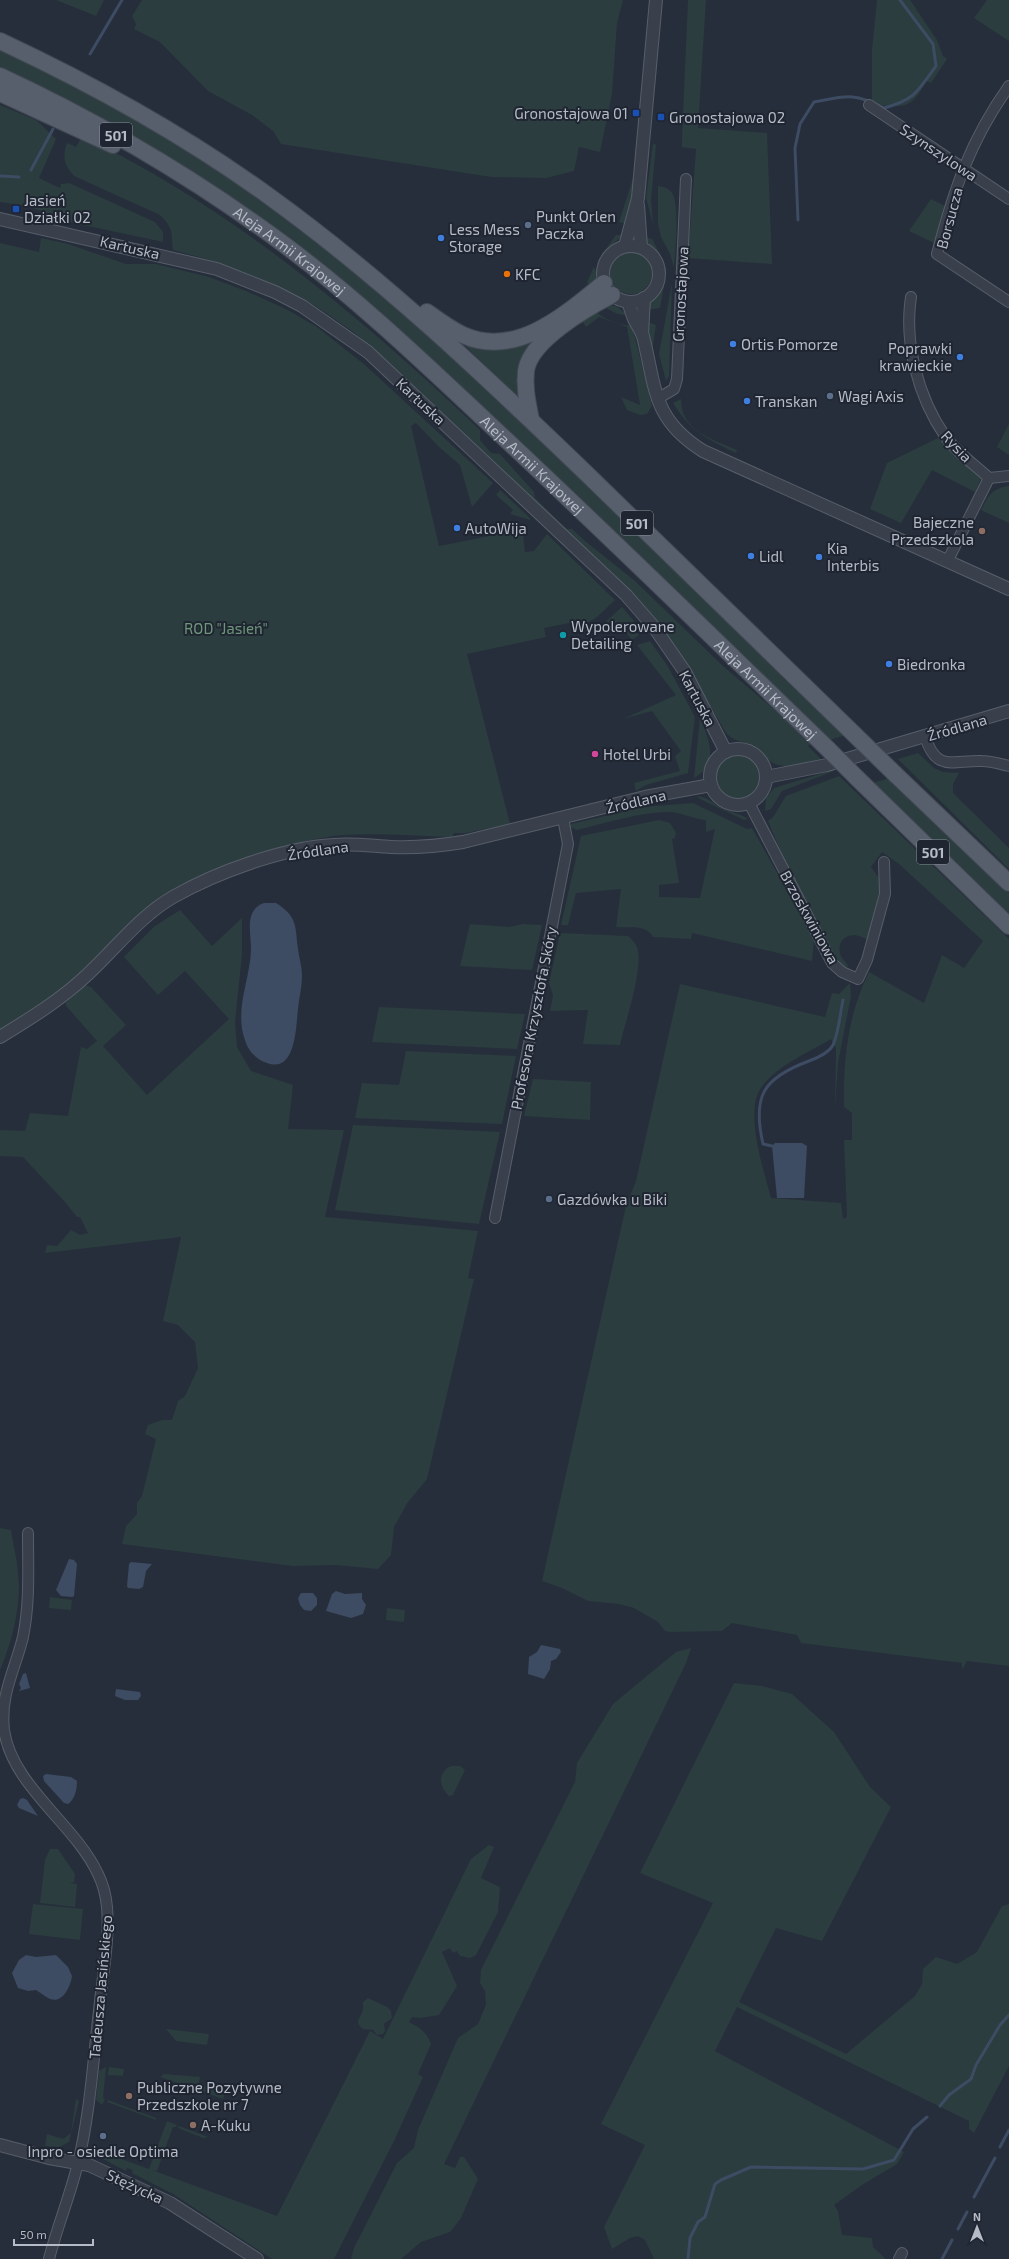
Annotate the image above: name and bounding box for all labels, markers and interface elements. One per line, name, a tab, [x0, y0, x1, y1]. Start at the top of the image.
place label: Gronostajowa 01	[514, 104, 628, 123]
marker: Gronostajowa 01	[631, 108, 641, 118]
place label: Gronostajowa 02	[669, 108, 785, 127]
marker: Gronostajowa 02	[656, 112, 666, 122]
street label: Szynszylowa	[897, 120, 981, 184]
road number: 501	[100, 123, 132, 147]
street label: Borsucza	[932, 185, 966, 251]
place label: Jasień Działki 02	[24, 191, 91, 226]
street label: Aleja Armii Krajowej	[230, 202, 349, 299]
marker: Jasień Działki 02	[11, 204, 21, 214]
place label: Punkt Orlen Paczka	[536, 207, 616, 242]
place label: Less Mess Storage	[449, 220, 520, 255]
marker: Punkt Orlen Paczka	[523, 220, 533, 230]
street label: Kartuska	[98, 231, 162, 263]
marker: Less Mess Storage	[436, 233, 446, 243]
street label: Gronostajowa	[669, 246, 692, 342]
place label: KFC	[515, 265, 541, 283]
marker: KFC	[502, 269, 512, 279]
place label: Ortis Pomorze	[741, 335, 838, 353]
marker: Ortis Pomorze	[728, 339, 738, 349]
place label: Poprawki krawieckie	[879, 339, 952, 374]
marker: Poprawki krawieckie	[955, 352, 965, 362]
street label: Kartuska	[393, 374, 449, 428]
place label: Wagi Axis	[838, 387, 904, 405]
marker: Wagi Axis	[825, 391, 835, 401]
place label: Transkan	[755, 392, 818, 410]
marker: Transkan	[742, 396, 752, 406]
street label: Aleja Armii Krajowej	[477, 412, 588, 519]
street label: Rysia	[938, 426, 976, 466]
road number: 501	[621, 511, 653, 535]
place label: Bajeczne Przedszkola	[891, 513, 974, 548]
place label: AutoWija	[465, 519, 527, 538]
marker: AutoWija	[452, 523, 462, 533]
marker: Bajeczne Przedszkola	[977, 526, 987, 536]
place label: Kia Interbis	[827, 539, 879, 574]
place label: Lidl	[759, 547, 784, 565]
marker: Lidl	[746, 551, 756, 561]
marker: Kia Interbis	[814, 552, 824, 562]
place label: Wypolerowane Detailing	[571, 617, 675, 652]
park label: ROD "Jasień"	[184, 619, 268, 637]
marker: Wypolerowane Detailing	[558, 630, 568, 640]
street label: Aleja Armii Krajowej	[711, 635, 821, 744]
place label: Biedronka	[897, 655, 966, 673]
marker: Biedronka	[884, 659, 894, 669]
street label: Kartuska	[676, 667, 720, 729]
street label: Źródlana	[925, 710, 989, 744]
place label: Hotel Urbi	[603, 745, 671, 763]
marker: Hotel Urbi	[590, 749, 600, 759]
street label: Źródlana	[604, 785, 668, 817]
street label: Źródlana	[287, 837, 349, 863]
road number: 501	[917, 840, 949, 864]
street label: Brzoskwiniowa	[777, 867, 843, 967]
street label: Profesora Krzysztofa Skóry	[506, 925, 560, 1111]
place label: Gazdówka u Biki	[557, 1190, 667, 1208]
marker: Gazdówka u Biki	[544, 1194, 554, 1204]
street label: Tadeusza Jasińskiego	[85, 1914, 115, 2060]
place label: Publiczne Pozytywne Przedszkole nr 7	[137, 2078, 282, 2113]
marker: Publiczne Pozytywne Przedszkole nr 7	[124, 2091, 134, 2101]
place label: A-Kuku	[201, 2116, 251, 2134]
marker: A-Kuku	[188, 2120, 198, 2130]
marker: Inpro - osiedle Optima	[98, 2131, 108, 2141]
place label: Inpro - osiedle Optima	[28, 2142, 179, 2160]
street label: Stężycka	[104, 2165, 166, 2207]
north arrow	[957, 2207, 997, 2247]
text: N	[973, 2210, 981, 2223]
scale bar	[14, 2221, 93, 2247]
text: 50 m	[20, 2227, 47, 2241]

